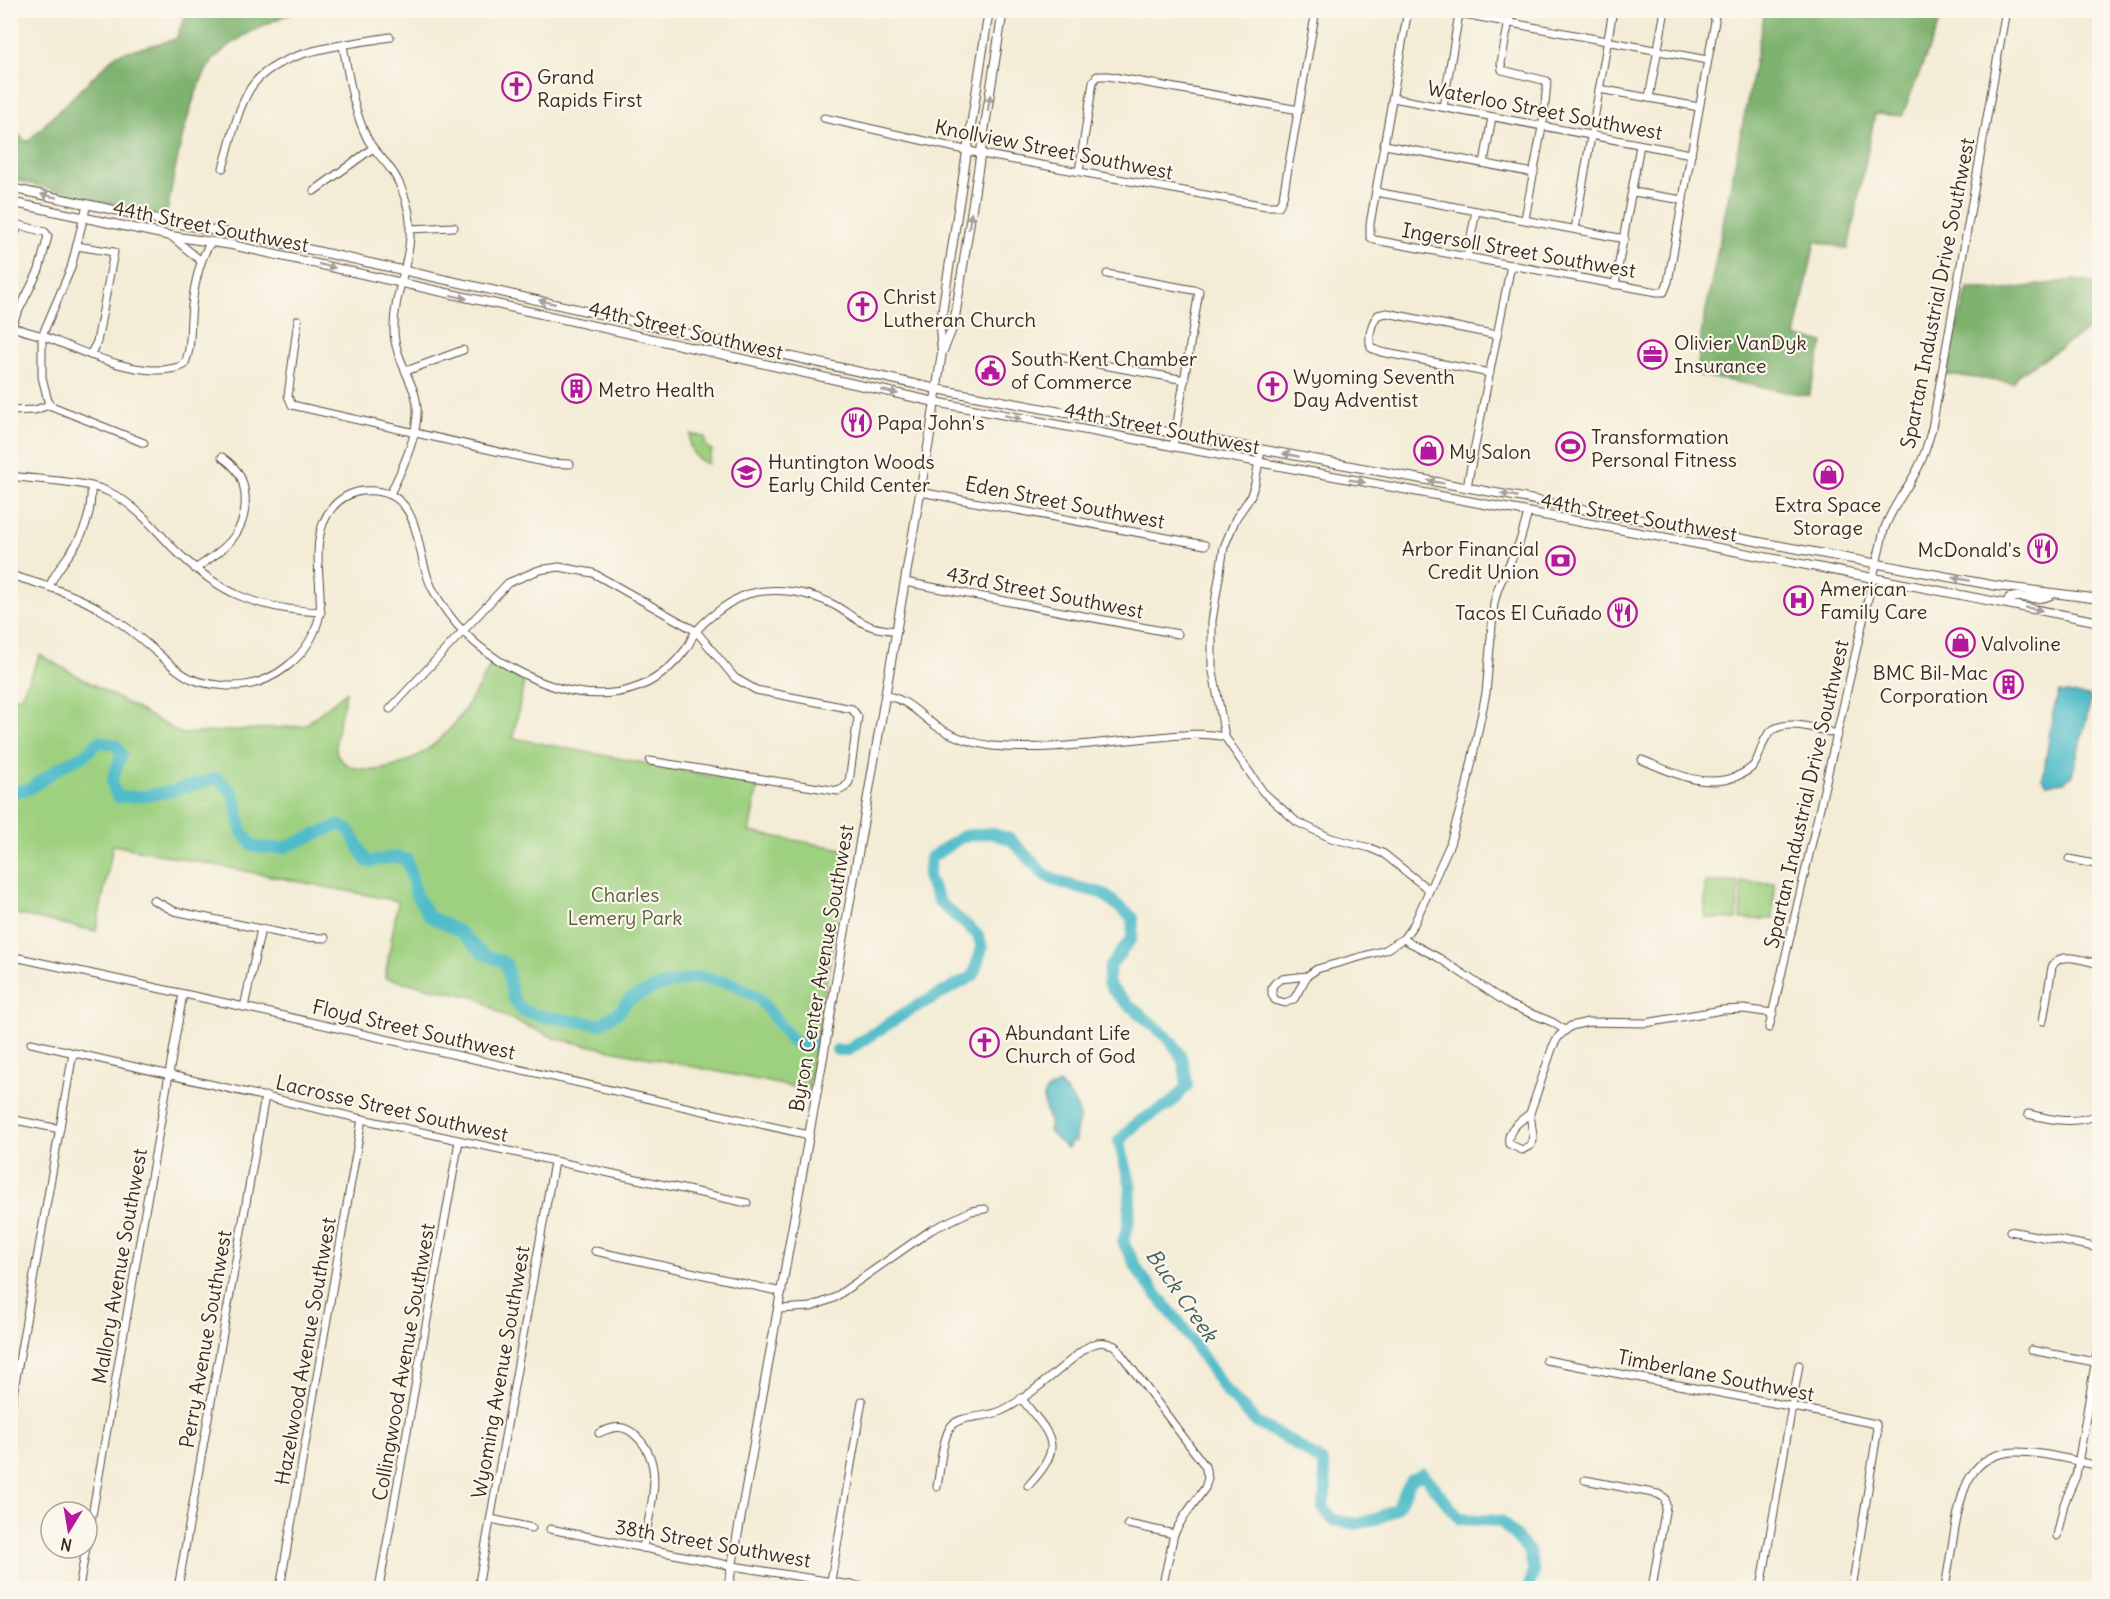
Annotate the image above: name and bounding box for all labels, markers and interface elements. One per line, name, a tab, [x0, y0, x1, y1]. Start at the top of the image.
place label: Grand Rapids First	[537, 64, 643, 112]
church icon: Grand Rapids First	[500, 71, 532, 103]
street label: Waterloo Street Southwest	[1425, 75, 1665, 145]
one-way arrow	[984, 93, 993, 112]
street label: Knollview Street Southwest	[933, 114, 1176, 184]
street label: Spartan Industrial Drive Southwest	[1895, 135, 1979, 450]
one-way arrow	[40, 191, 58, 201]
street label: 44th Street Southwest	[111, 195, 311, 257]
one-way arrow	[966, 211, 975, 230]
street label: Ingersoll Street Southwest	[1400, 217, 1638, 283]
one-way arrow	[318, 262, 337, 272]
place label: Christ Lutheran Church	[883, 284, 1036, 332]
church icon: Christ Lutheran Church	[846, 291, 878, 323]
one-way arrow	[449, 293, 468, 302]
street label: 44th Street Southwest	[586, 295, 786, 365]
one-way arrow	[538, 297, 557, 306]
place label: Olivier VanDyk Insurance	[1674, 330, 1807, 378]
office icon: Olivier VanDyk Insurance	[1637, 338, 1669, 370]
place label: South Kent Chamber of Commerce	[1011, 346, 1197, 394]
public building icon: South Kent Chamber of Commerce	[974, 354, 1006, 386]
place label: Wyoming Seventh Day Adventist	[1293, 364, 1455, 412]
church icon: Wyoming Seventh Day Adventist	[1256, 371, 1288, 403]
building icon: Metro Health	[561, 373, 593, 405]
place label: Metro Health	[598, 377, 715, 402]
one-way arrow	[880, 388, 899, 398]
street label: 44th Street Southwest	[1062, 397, 1262, 459]
restaurant icon: Papa John's	[840, 406, 872, 438]
place label: Papa John's	[877, 410, 985, 435]
one-way arrow	[1004, 413, 1023, 422]
place label: Transformation Personal Fitness	[1591, 424, 1737, 472]
sports icon: Transformation Personal Fitness	[1554, 431, 1586, 463]
shop icon: My Salon	[1412, 435, 1444, 467]
place label: My Salon	[1449, 439, 1531, 464]
place label: Huntington Woods Early Child Center	[768, 449, 935, 497]
one-way arrow	[1281, 450, 1300, 459]
school or university icon: Huntington Woods Early Child Center	[731, 457, 763, 489]
shop icon: Extra Space Storage	[1812, 458, 1844, 490]
street label: Eden Street Southwest	[963, 470, 1167, 534]
one-way arrow	[1348, 477, 1367, 486]
one-way arrow	[1427, 477, 1446, 486]
street label: 44th Street Southwest	[1539, 487, 1739, 547]
one-way arrow	[1499, 490, 1518, 499]
place label: Extra Space Storage	[1775, 492, 1881, 540]
restaurant icon: McDonald's	[2026, 533, 2058, 565]
place label: Arbor Financial Credit Union	[1402, 536, 1539, 584]
place label: McDonald's	[1917, 537, 2021, 562]
bank icon: Arbor Financial Credit Union	[1544, 544, 1576, 576]
street label: 43rd Street Southwest	[944, 561, 1146, 623]
one-way arrow	[1952, 574, 1971, 583]
place label: American Family Care	[1820, 576, 1927, 624]
hospital icon: American Family Care	[1783, 584, 1815, 616]
restaurant icon: Tacos El Cuñado	[1607, 596, 1639, 628]
place label: Tacos El Cuñado	[1455, 600, 1602, 625]
one-way arrow	[2024, 605, 2043, 614]
shop icon: Valvoline	[1944, 627, 1976, 659]
place label: Valvoline	[1981, 631, 2061, 656]
street label: Spartan Industrial Drive Southwest	[1758, 637, 1854, 951]
place label: BMC Bil-Mac Corporation	[1873, 660, 1988, 708]
building icon: BMC Bil-Mac Corporation	[1993, 668, 2025, 700]
street label: Byron Center Avenue Southwest	[783, 822, 859, 1114]
park label: Charles Lemery Park	[568, 882, 682, 930]
street label: Floyd Street Southwest	[310, 993, 518, 1065]
place label: Abundant Life Church of God	[1005, 1020, 1136, 1068]
church icon: Abundant Life Church of God	[968, 1027, 1000, 1059]
street label: Lacrosse Street Southwest	[273, 1069, 511, 1147]
street label: Mallory Avenue Southwest	[86, 1146, 152, 1386]
street label: Hazelwood Avenue Southwest	[269, 1215, 341, 1487]
street label: Collingwood Avenue Southwest	[366, 1221, 440, 1503]
street label: Perry Avenue Southwest	[174, 1228, 237, 1450]
street label: Wyoming Avenue Southwest	[465, 1243, 535, 1500]
water label: Buck Creek	[1140, 1243, 1225, 1348]
street label: Timberlane Southwest	[1615, 1344, 1817, 1406]
north arrow	[39, 1500, 99, 1560]
street label: 38th Street Southwest	[613, 1513, 813, 1573]
text: N	[59, 1534, 73, 1556]

